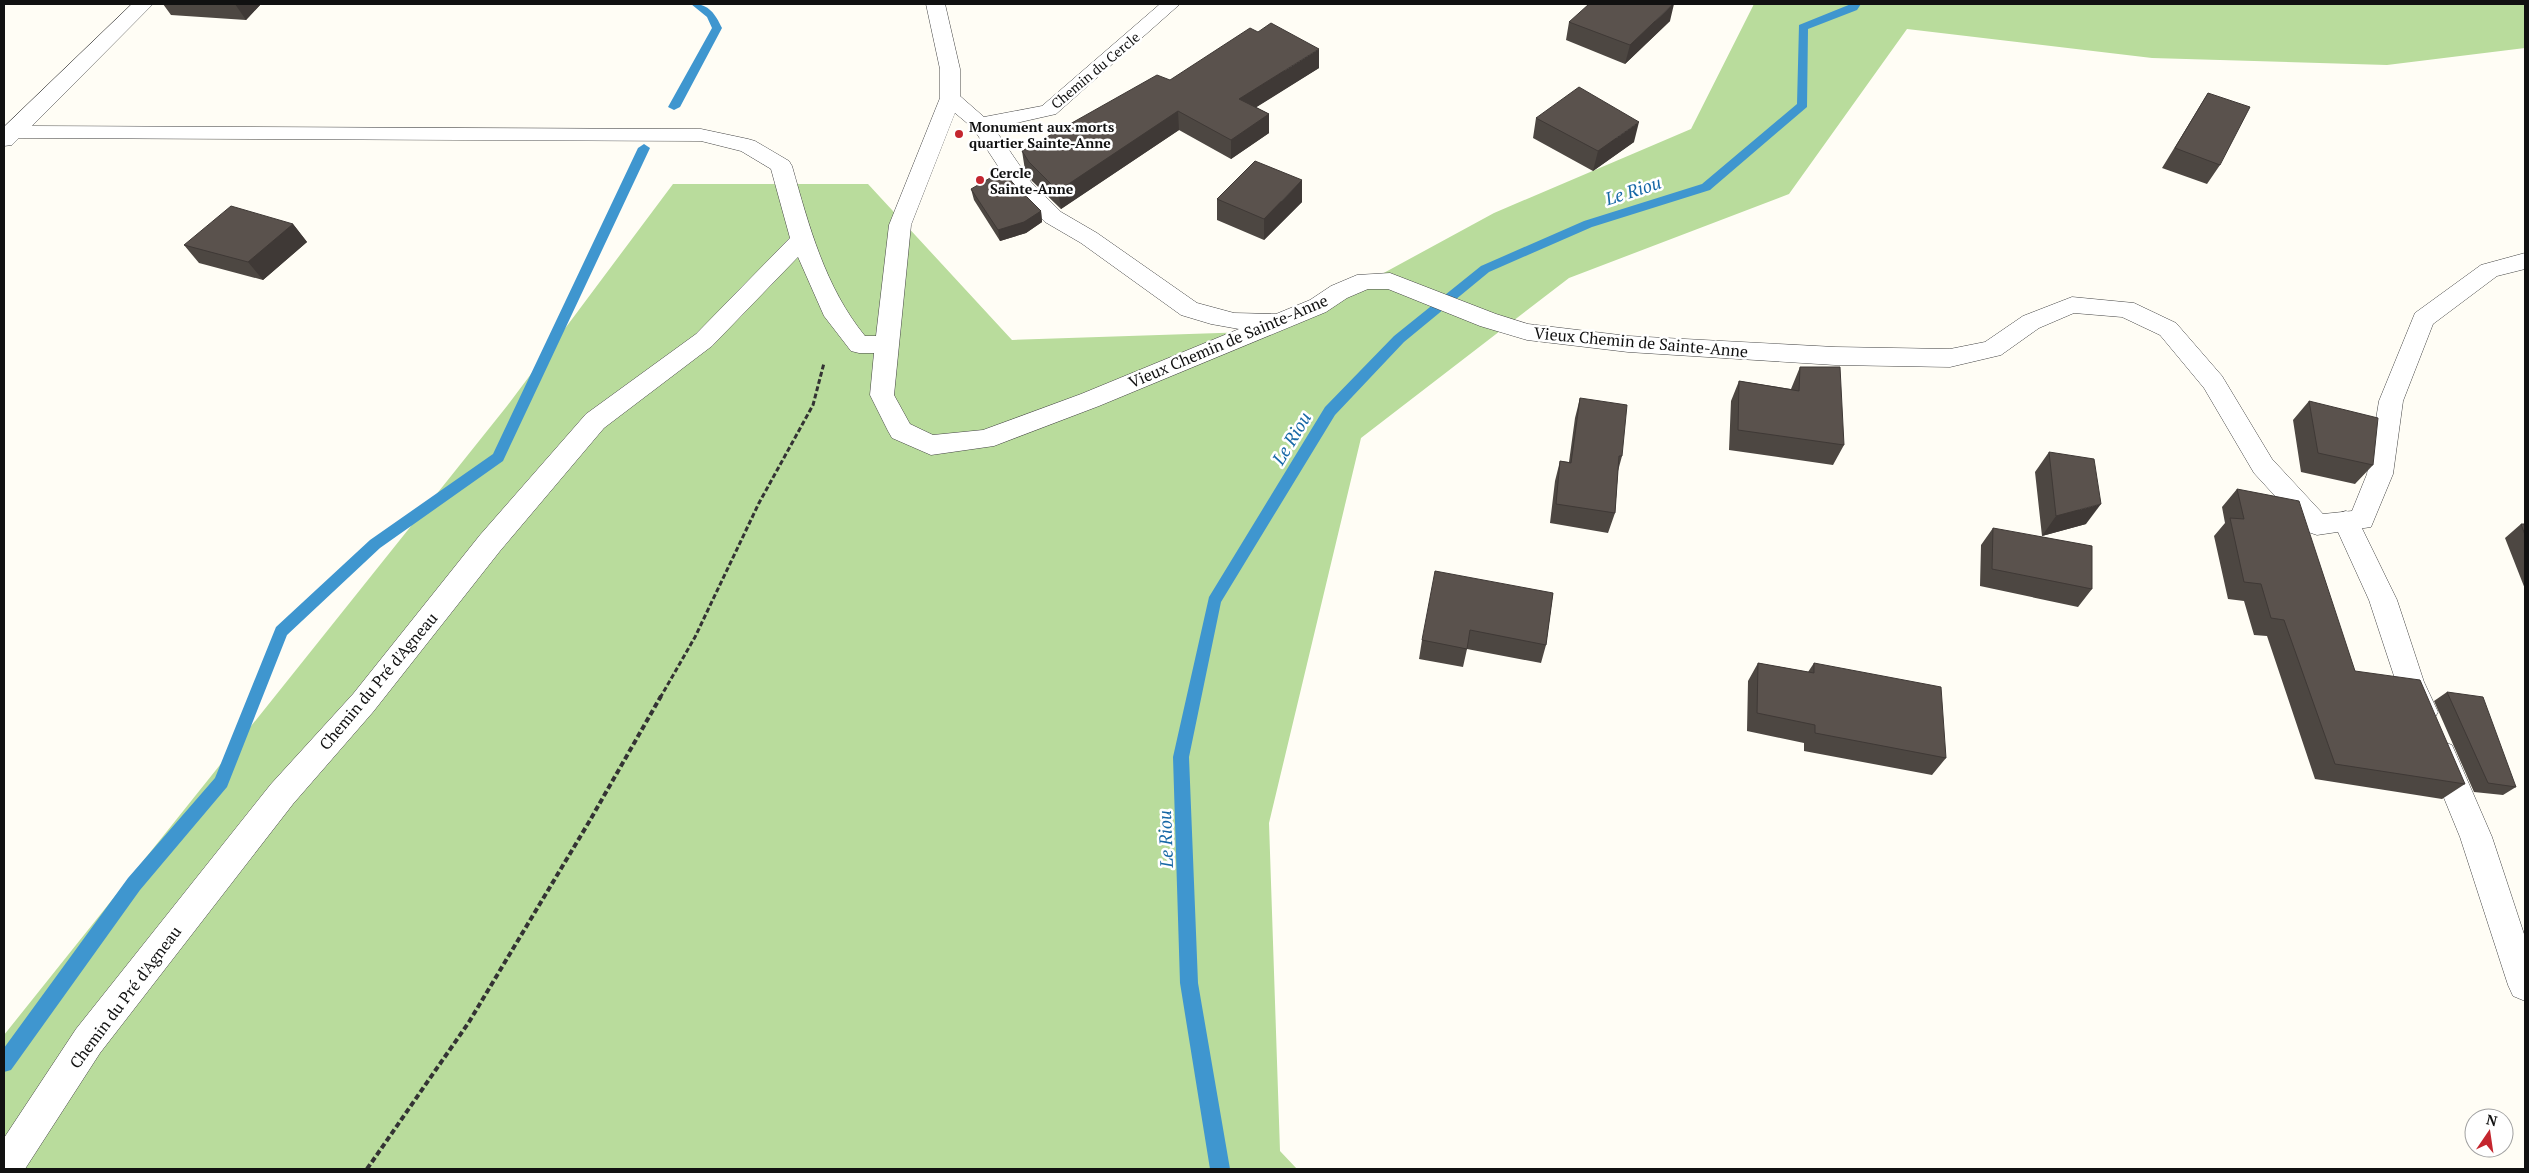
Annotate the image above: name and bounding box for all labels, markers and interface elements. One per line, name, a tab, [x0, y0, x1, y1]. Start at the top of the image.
street label: Chemin du Cercle	[1047, 27, 1143, 113]
place label: Monument aux morts quartier Sainte-Anne	[969, 117, 1114, 152]
marker: Monument aux morts quartier Sainte-Anne	[953, 128, 965, 140]
place label: Cercle Sainte-Anne	[990, 163, 1074, 198]
water label: Le Riou	[1601, 170, 1664, 211]
marker: Cercle Sainte-Anne	[974, 174, 986, 186]
street label: Vieux Chemin de Sainte-Anne	[1125, 289, 1331, 393]
street label: Vieux Chemin de Sainte-Anne	[1533, 322, 1749, 362]
water label: Le Riou	[1265, 407, 1316, 470]
street label: Chemin du Pré d'Agneau	[314, 608, 442, 754]
water label: Le Riou	[1152, 810, 1178, 869]
street label: Chemin du Pré d'Agneau	[64, 921, 186, 1073]
north arrow	[2464, 1108, 2514, 1158]
text: N	[2485, 1109, 2500, 1130]

